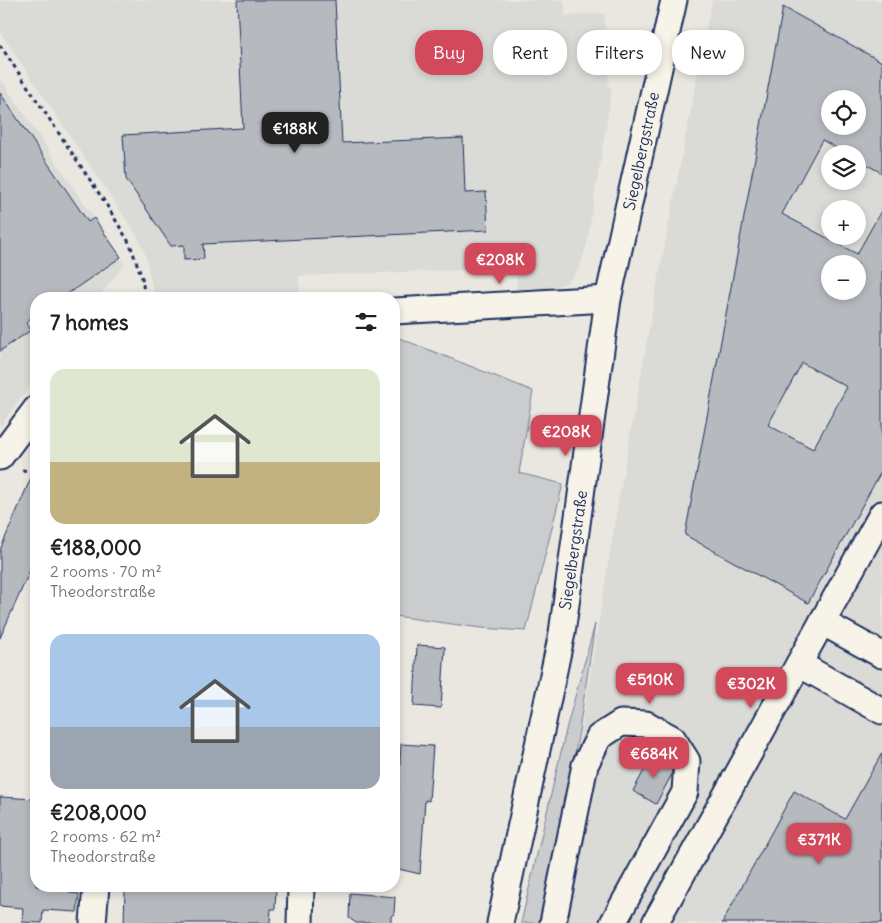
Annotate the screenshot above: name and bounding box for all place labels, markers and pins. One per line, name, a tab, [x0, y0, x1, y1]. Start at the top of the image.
pin: €188K	[260, 112, 330, 154]
pin: €208K	[465, 242, 535, 285]
pin: €208K	[531, 414, 601, 457]
pin: €510K	[615, 662, 685, 705]
pin: €302K	[716, 666, 786, 709]
pin: €684K	[619, 736, 689, 779]
pin: €371K	[784, 822, 854, 865]

